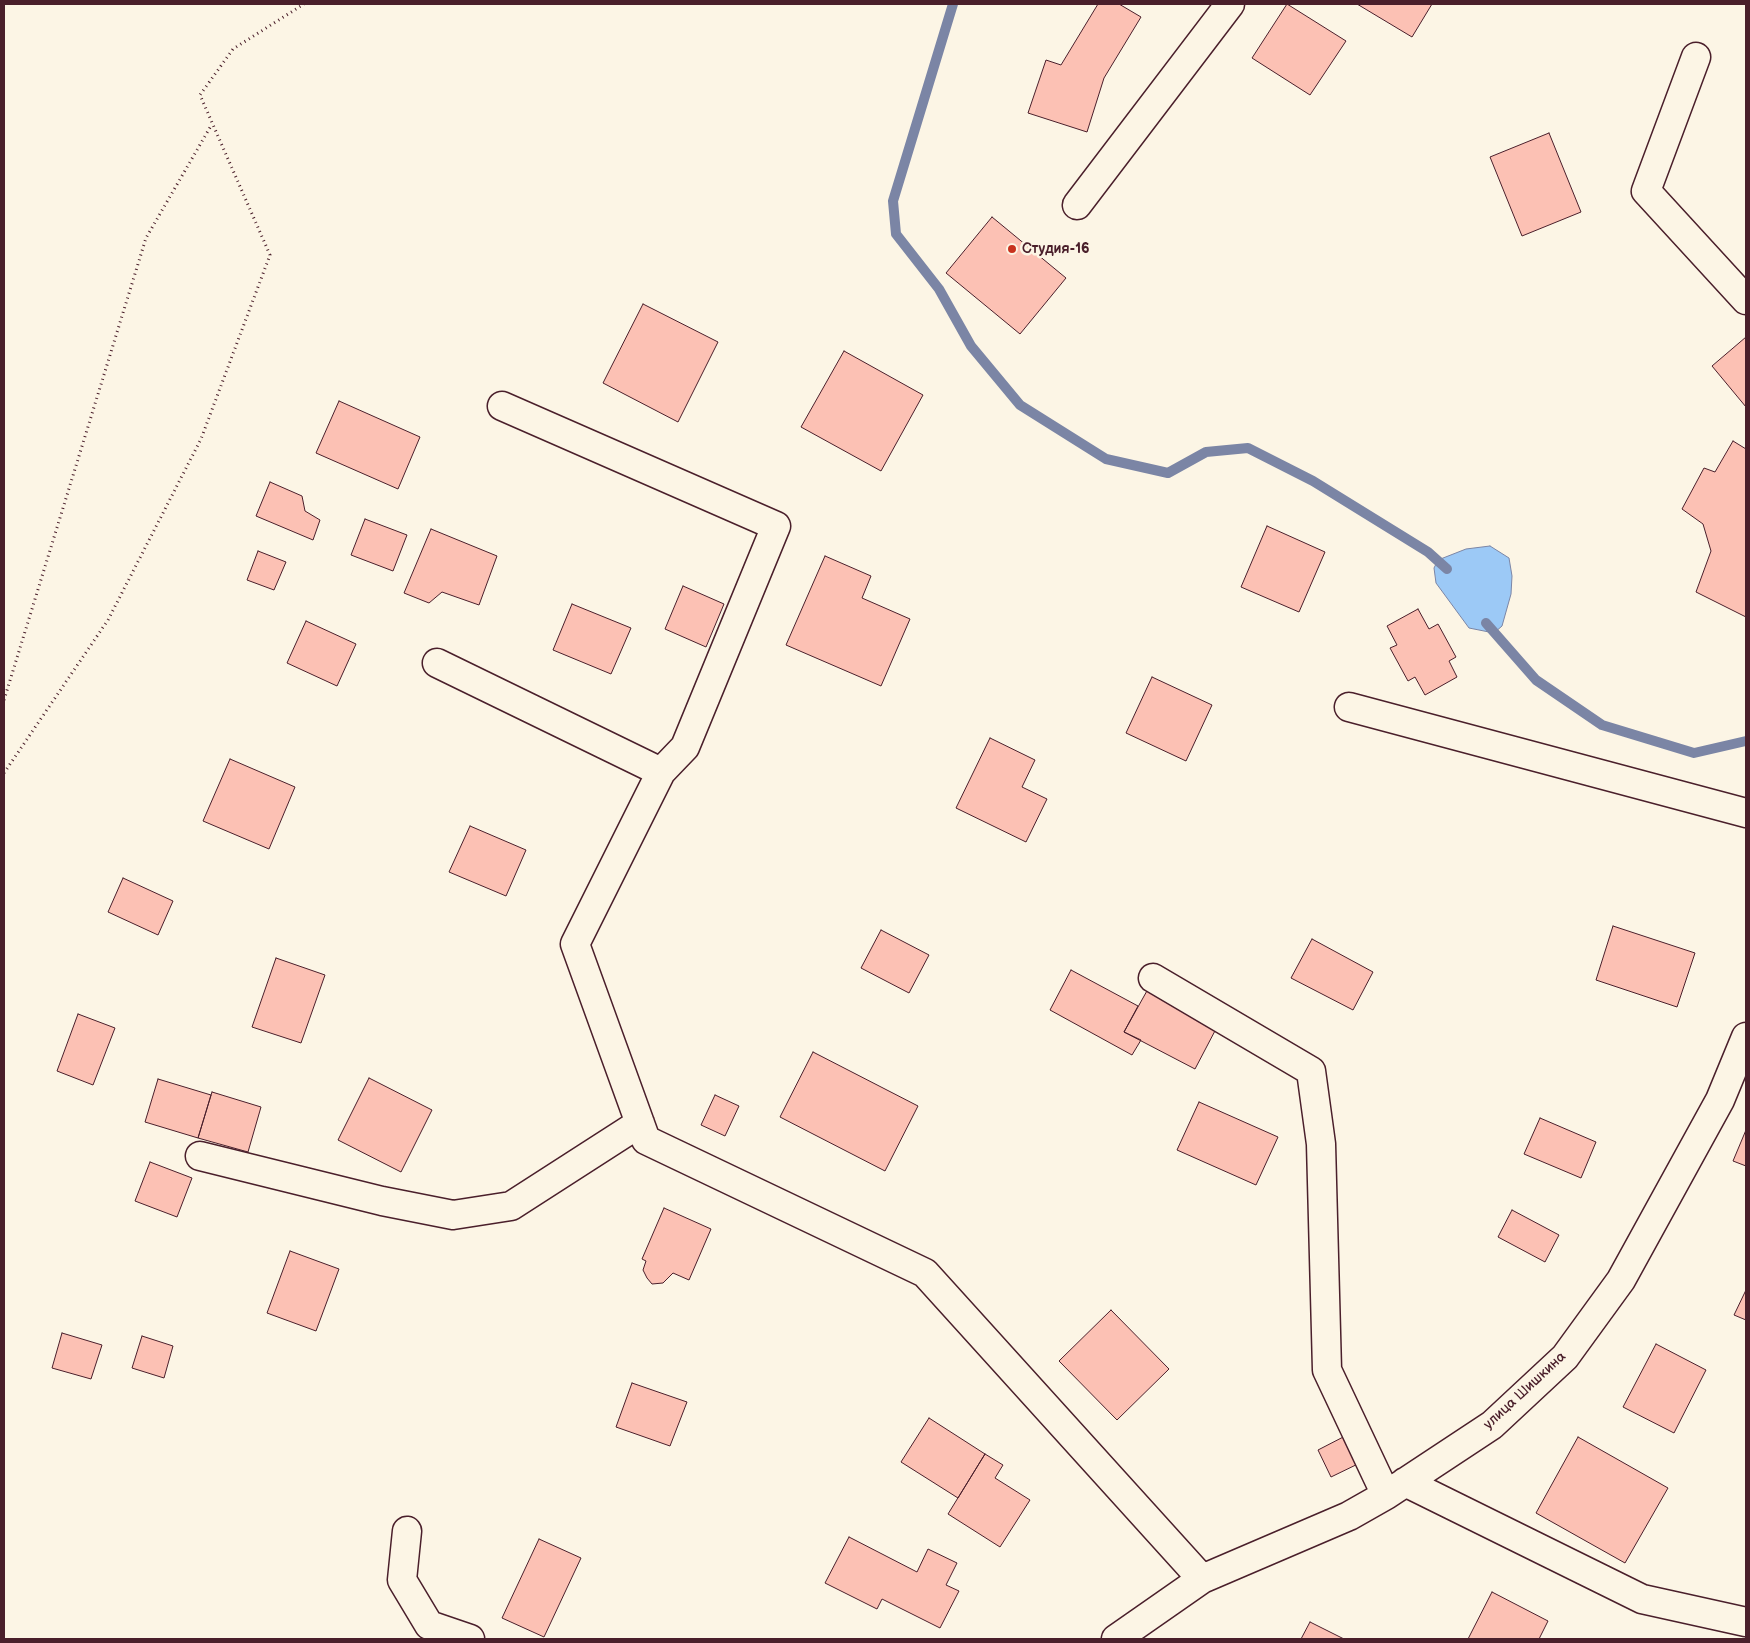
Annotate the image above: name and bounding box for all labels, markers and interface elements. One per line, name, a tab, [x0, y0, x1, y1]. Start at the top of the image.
place label: Студия-16	[1022, 241, 1090, 257]
marker: Студия-16	[1006, 243, 1018, 255]
street label: улица Шишкина	[1480, 1349, 1570, 1433]

